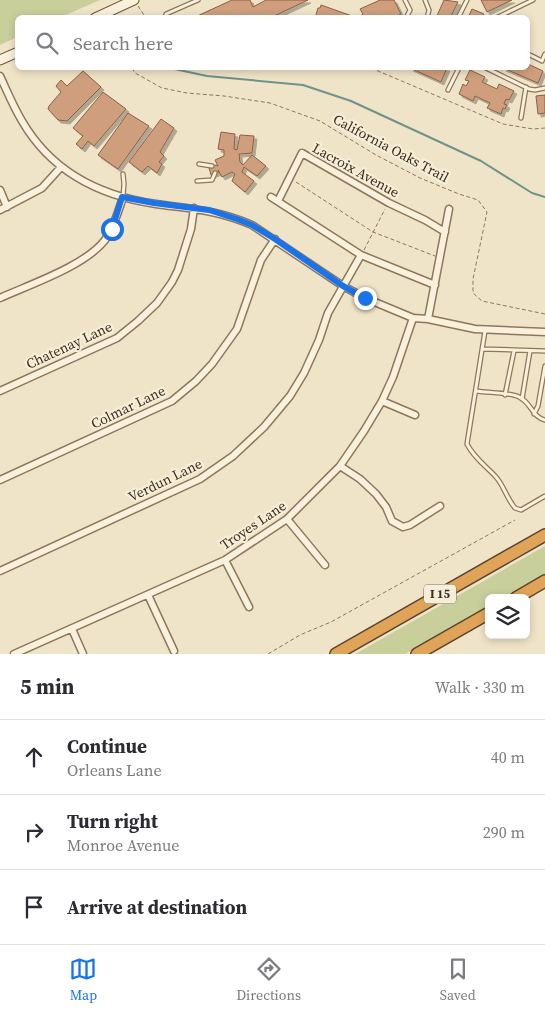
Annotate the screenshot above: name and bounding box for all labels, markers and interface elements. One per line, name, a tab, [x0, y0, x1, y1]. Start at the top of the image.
search box	[15, 15, 530, 70]
icon: search	[33, 29, 61, 57]
text: Search here	[73, 30, 173, 56]
street label: California Oaks Trail	[330, 109, 452, 187]
street label: Lacroix Avenue	[309, 138, 403, 202]
route start	[101, 218, 124, 241]
route end	[354, 287, 377, 310]
street label: Chatenay Lane	[23, 316, 115, 374]
street label: Colmar Lane	[87, 380, 169, 434]
street label: Verdun Lane	[125, 453, 205, 507]
street label: Troyes Lane	[216, 496, 290, 554]
road number: I 15	[424, 584, 456, 604]
map controls	[485, 594, 530, 639]
button: layers	[485, 594, 530, 639]
text: 5 min	[20, 672, 75, 701]
text: Walk · 330 m	[435, 676, 525, 698]
text: Continue	[67, 733, 147, 759]
icon: ahead	[20, 743, 48, 771]
text: 40 m	[491, 746, 525, 768]
text: Orleans Lane	[67, 759, 162, 781]
text: Turn right	[67, 808, 158, 834]
icon: right	[20, 818, 48, 846]
text: 290 m	[483, 821, 525, 843]
text: Monroe Avenue	[67, 834, 179, 856]
icon: arrive	[20, 893, 48, 921]
text: Arrive at destination	[67, 894, 247, 920]
tab: Map	[69, 955, 97, 1005]
tab: Directions	[236, 955, 301, 1005]
tab: Saved	[440, 955, 476, 1005]

